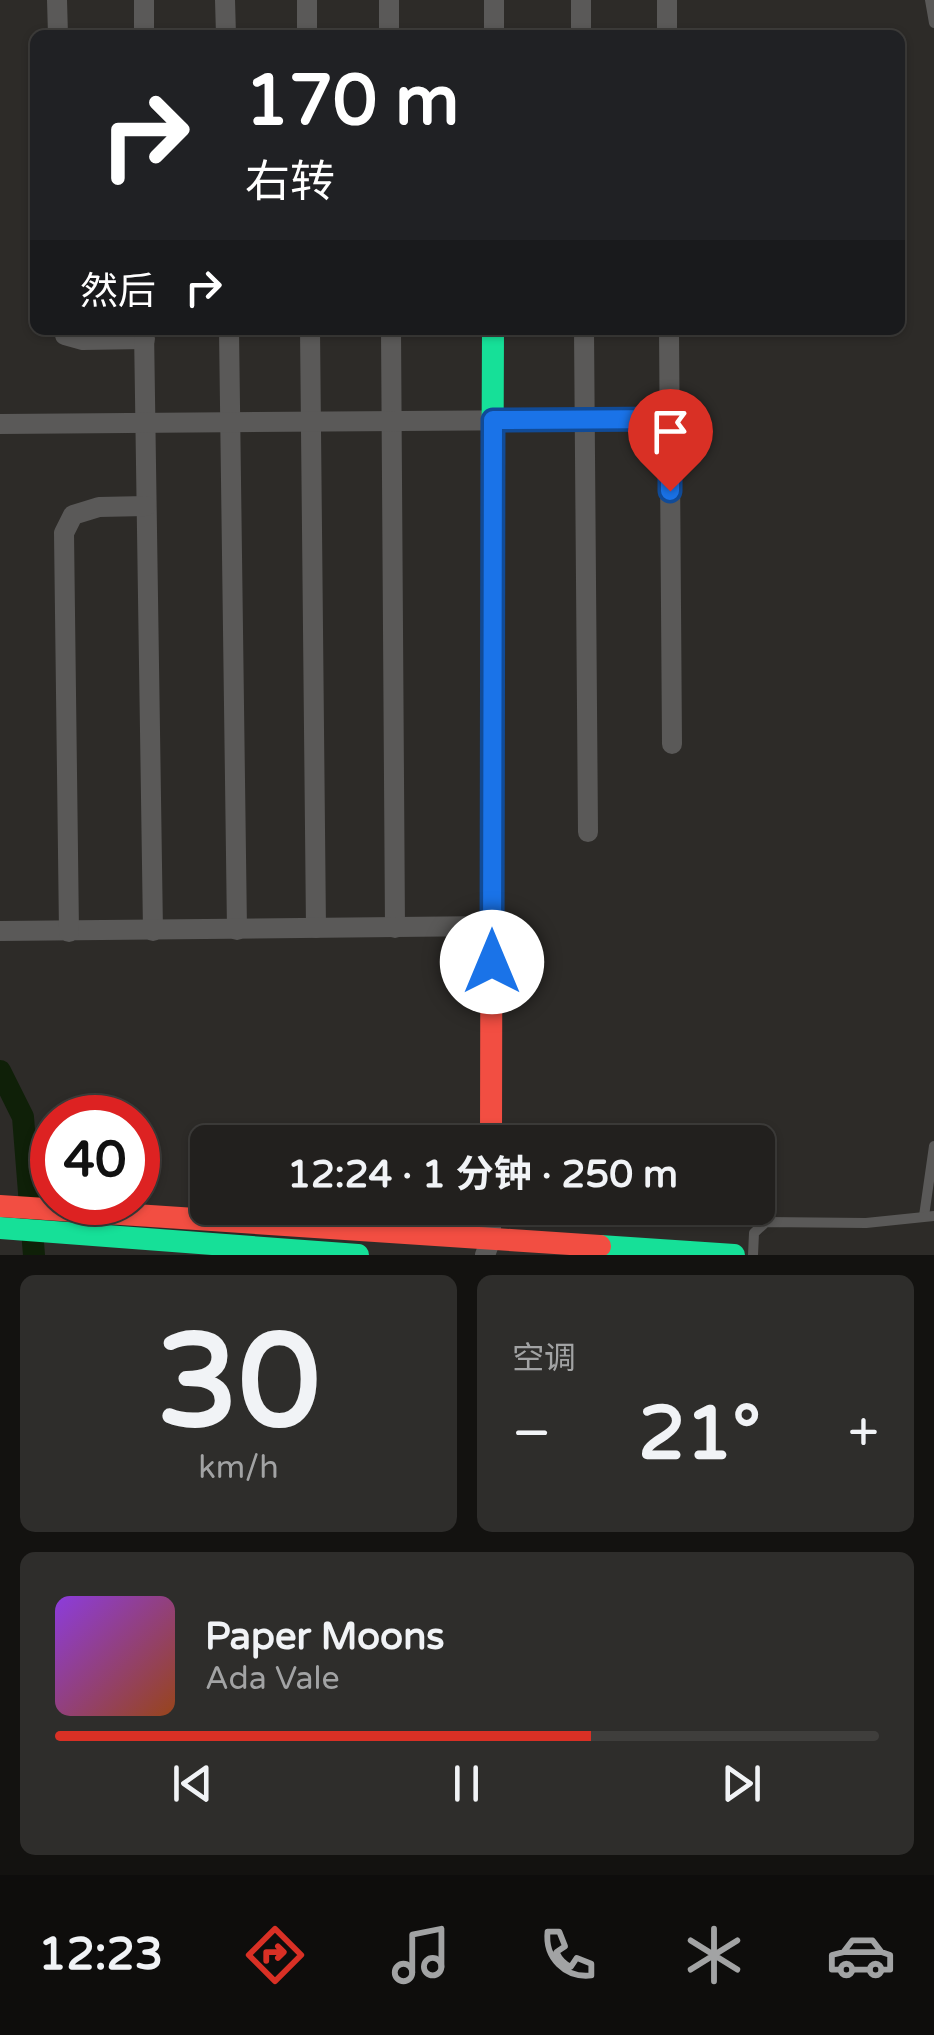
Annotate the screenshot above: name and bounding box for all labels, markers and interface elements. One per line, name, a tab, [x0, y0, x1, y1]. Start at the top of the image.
text: 170 m	[245, 60, 459, 144]
icon: right	[80, 70, 210, 200]
text: 右转	[245, 156, 335, 210]
icon: right	[176, 260, 231, 315]
text: 然后	[80, 269, 156, 315]
pin	[628, 389, 713, 492]
icon: arrive	[643, 404, 698, 459]
position arrow	[440, 910, 544, 1014]
speed limit sign: 40	[30, 1095, 160, 1225]
text: 12:24 · 1 分钟 · 250 m	[287, 1152, 678, 1198]
text: 30	[157, 1306, 320, 1462]
text: 空调	[512, 1340, 576, 1378]
text: 21°	[638, 1389, 761, 1479]
text: −	[512, 1401, 551, 1467]
text: +	[848, 1401, 879, 1467]
text: km/h	[198, 1449, 279, 1487]
text: Paper Moons	[205, 1614, 445, 1660]
text: Ada Vale	[205, 1660, 340, 1698]
icon: previous	[165, 1756, 220, 1811]
icon: pause	[439, 1756, 494, 1811]
icon: next	[714, 1756, 769, 1811]
icon: directions	[240, 1920, 310, 1990]
icon: music	[386, 1920, 456, 1990]
icon: phone	[533, 1920, 603, 1990]
icon: climate	[679, 1920, 749, 1990]
icon: car	[826, 1920, 896, 1990]
text: 12:23	[38, 1928, 163, 1982]

